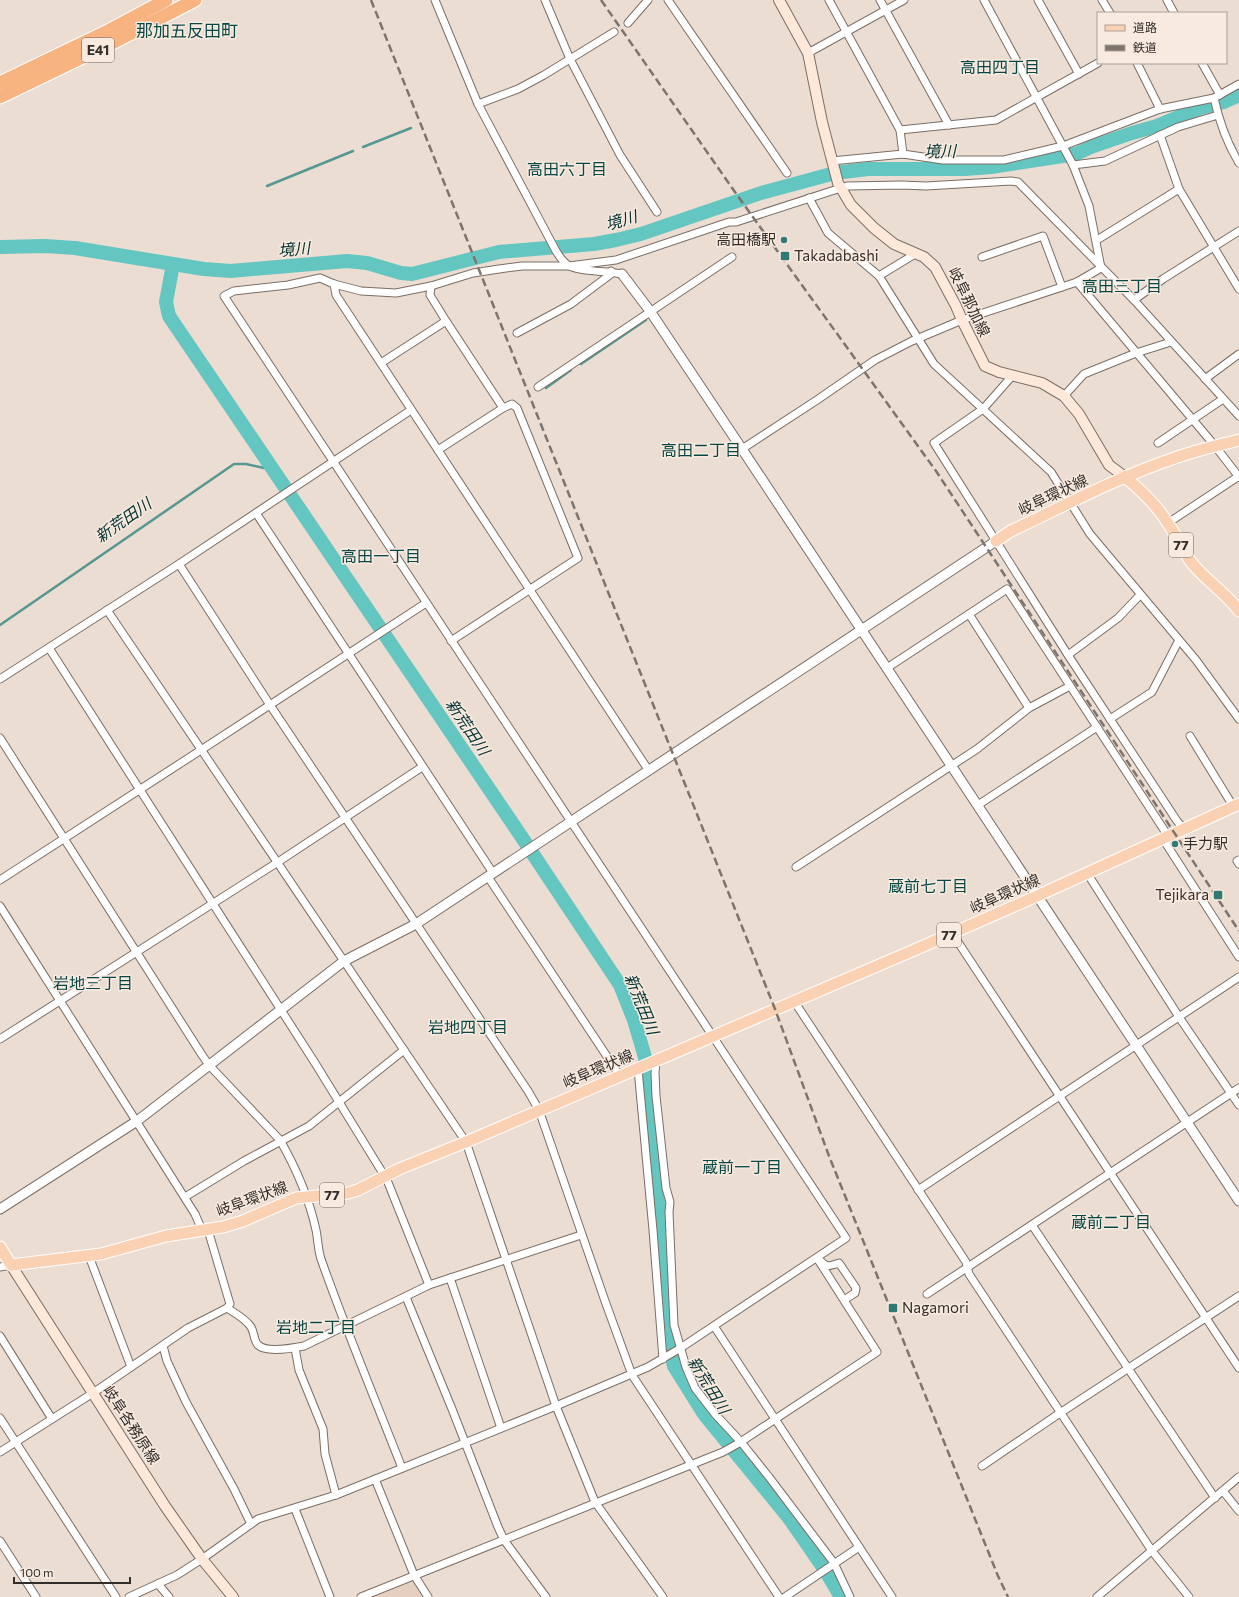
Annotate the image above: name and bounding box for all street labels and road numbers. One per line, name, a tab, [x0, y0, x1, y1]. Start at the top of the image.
road number: E41	[82, 38, 114, 62]
street label: 岐阜那加線	[945, 264, 994, 339]
street label: 岐阜環状線	[1015, 470, 1090, 518]
road number: 77	[1169, 533, 1193, 557]
street label: 岐阜環状線	[967, 870, 1043, 917]
road number: 77	[937, 923, 961, 947]
street label: 岐阜環状線	[560, 1045, 636, 1091]
street label: 岐阜環状線	[213, 1177, 290, 1219]
road number: 77	[320, 1183, 344, 1207]
street label: 岐阜各務原線	[100, 1382, 164, 1467]

